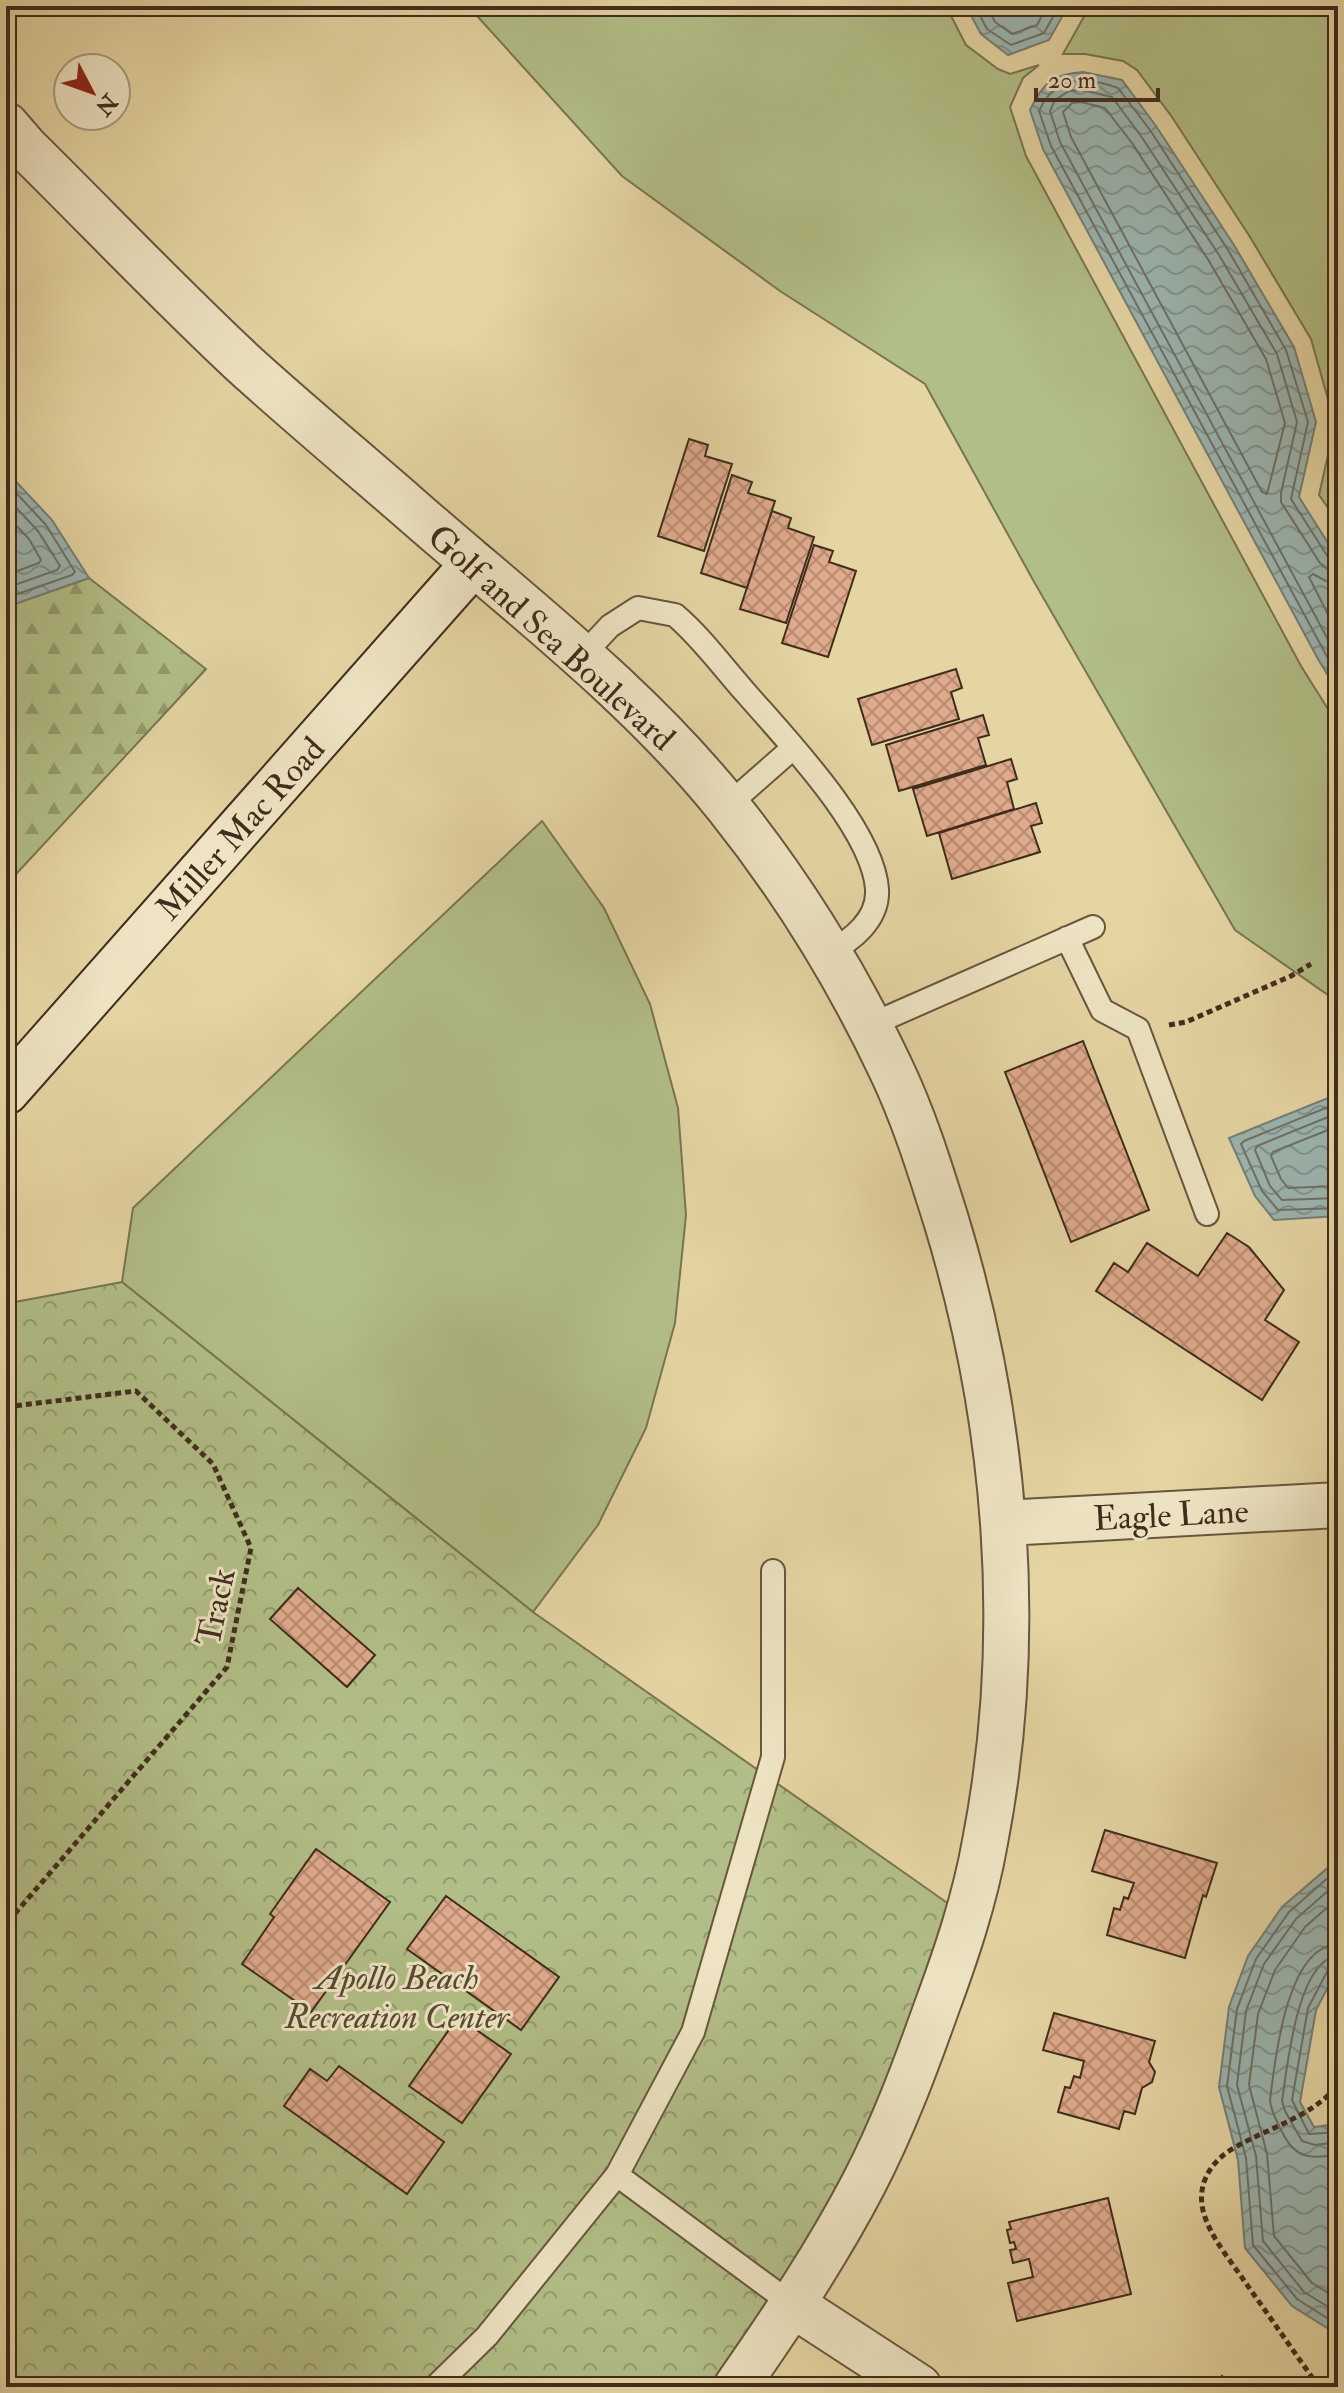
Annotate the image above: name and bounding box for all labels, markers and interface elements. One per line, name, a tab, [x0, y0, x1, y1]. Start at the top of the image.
north arrow	[52, 52, 132, 132]
scale bar	[1036, 52, 1158, 102]
text: 20 m	[1048, 65, 1097, 96]
text: N	[89, 87, 124, 121]
street label: Golf and Sea Boulevard	[418, 516, 684, 761]
street label: Miller Mac Road	[148, 728, 335, 930]
street label: Eagle Lane	[1092, 1490, 1250, 1541]
street label: Track	[187, 1565, 246, 1650]
park label: Apollo Beach Recreation Center	[284, 1957, 511, 2039]

